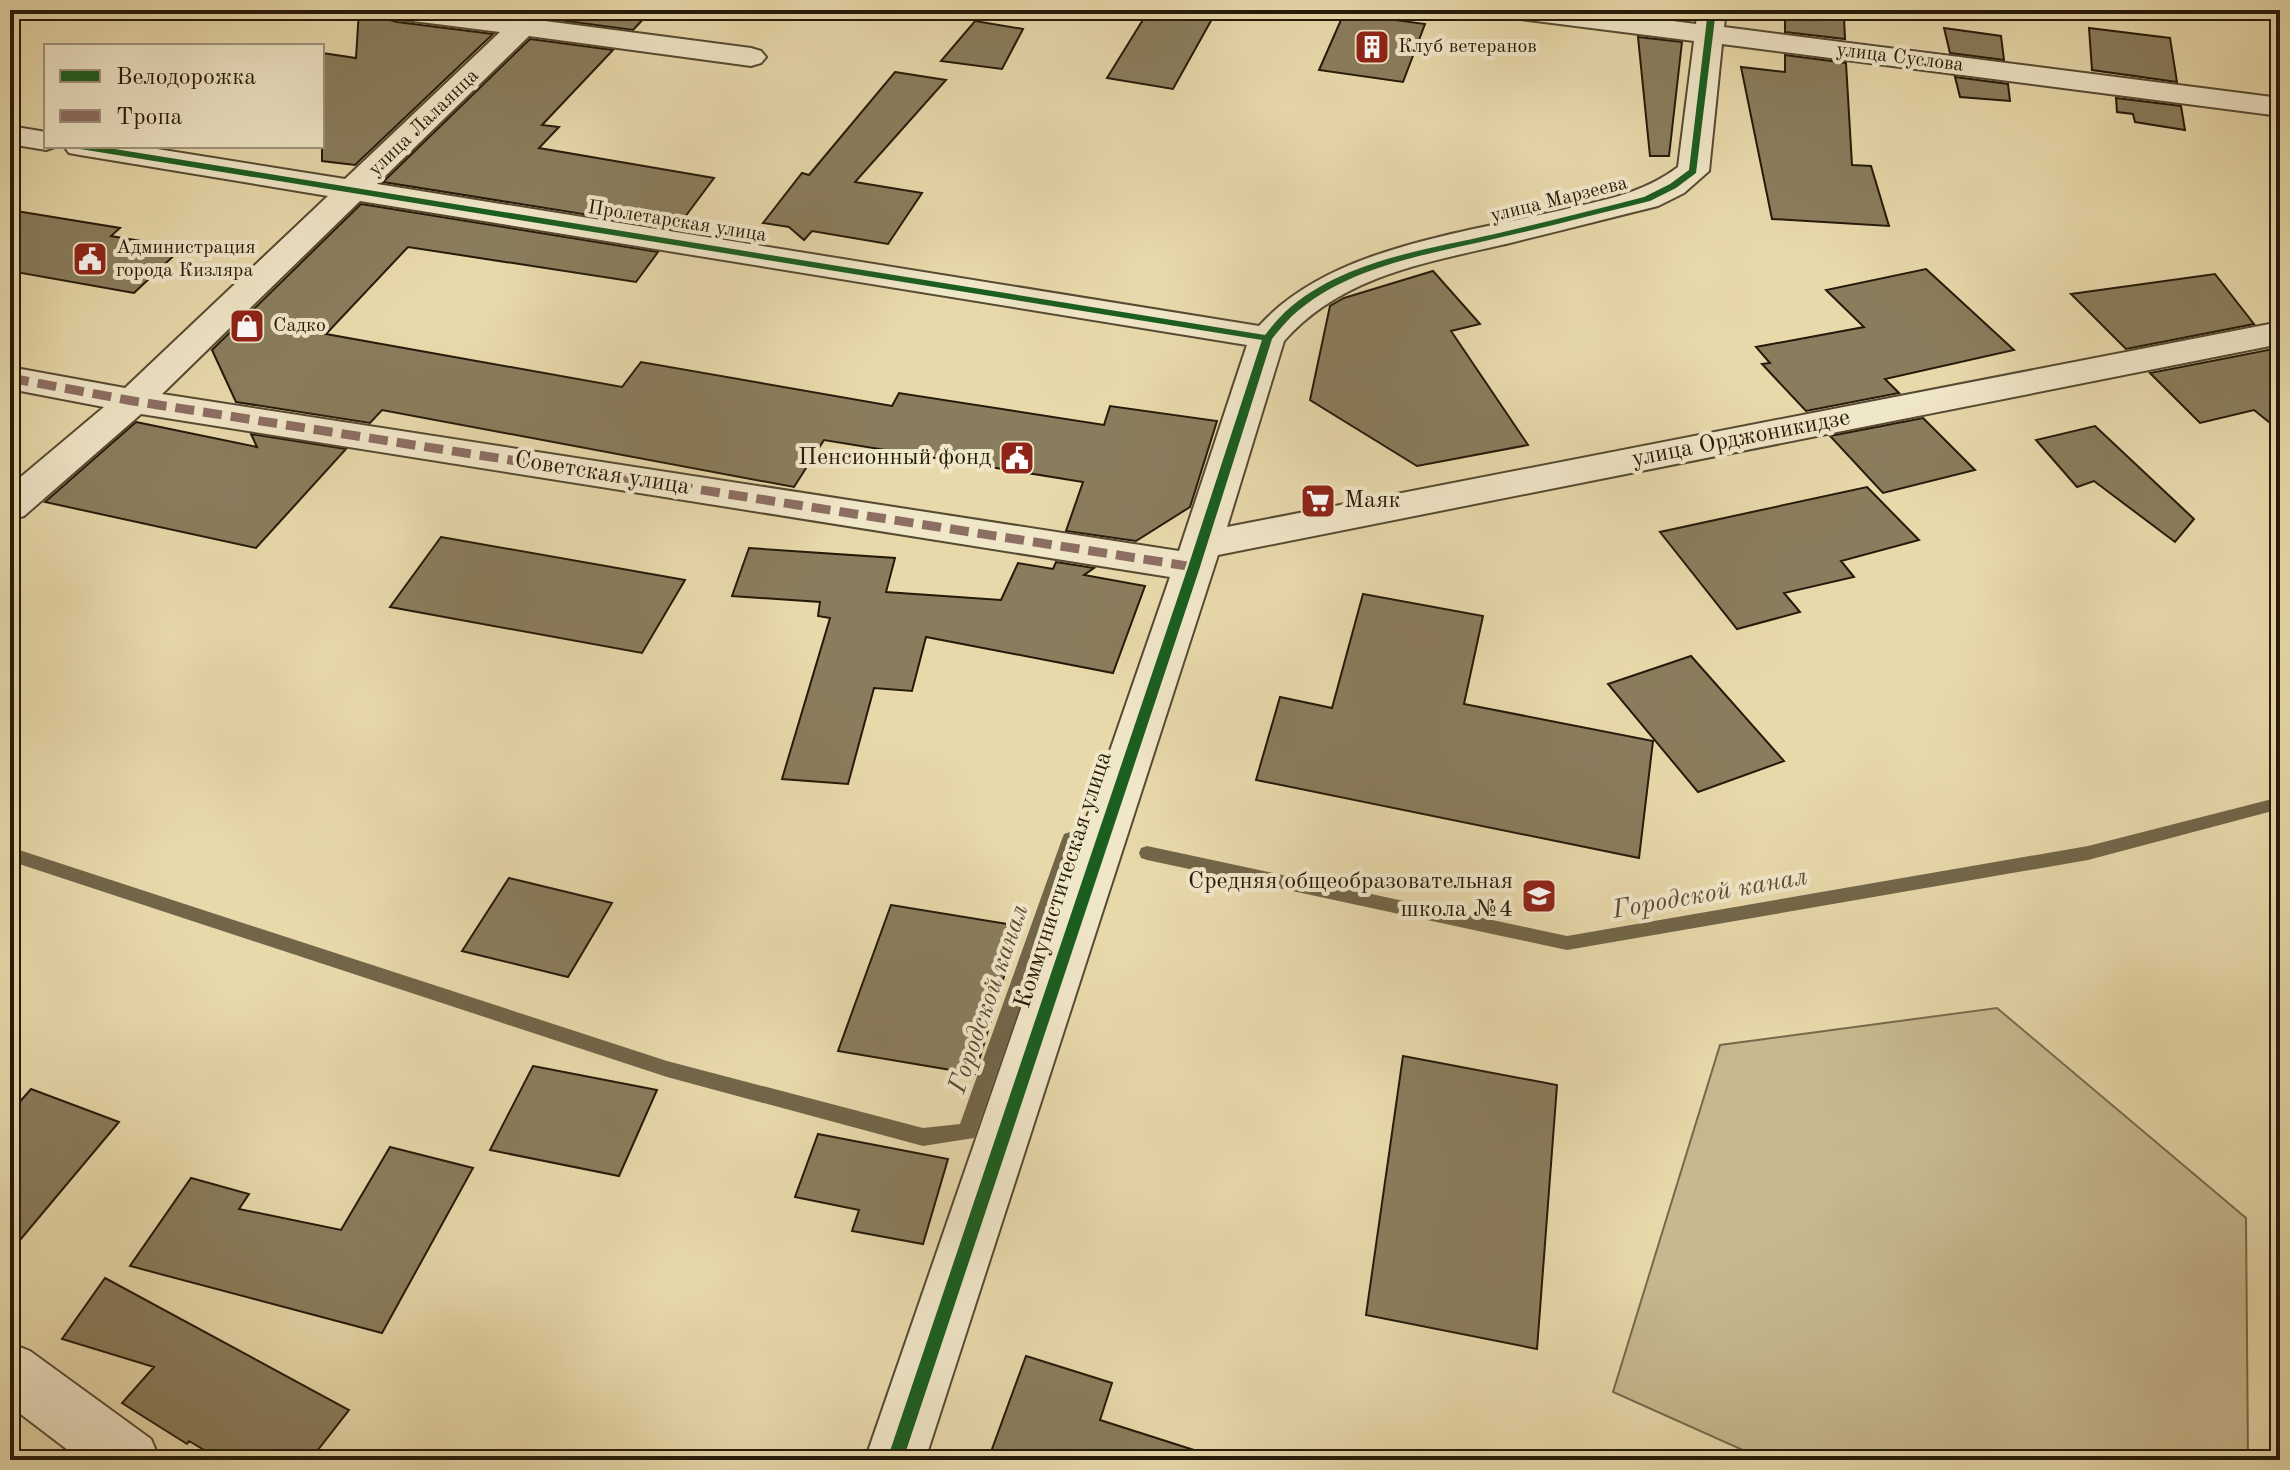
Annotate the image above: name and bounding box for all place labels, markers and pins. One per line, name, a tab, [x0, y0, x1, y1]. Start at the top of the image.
building icon: Клуб ветеранов	[1353, 28, 1391, 66]
place label: Клуб ветеранов	[1398, 37, 1537, 57]
place label: Администрация города Кизляра	[116, 238, 256, 281]
public building icon: Администрация города Кизляра	[71, 240, 109, 278]
shop icon: Садко	[228, 307, 266, 345]
place label: Садко	[273, 316, 326, 336]
public building icon: Пенсионный фонд	[998, 439, 1036, 477]
place label: Пенсионный фонд	[798, 446, 991, 470]
supermarket icon: Маяк	[1299, 482, 1337, 520]
place label: Маяк	[1344, 489, 1401, 513]
place label: Средняя общеобразовательная школа №4	[1188, 870, 1513, 922]
school or university icon: Средняя общеобразовательная школа №4	[1520, 877, 1558, 915]

